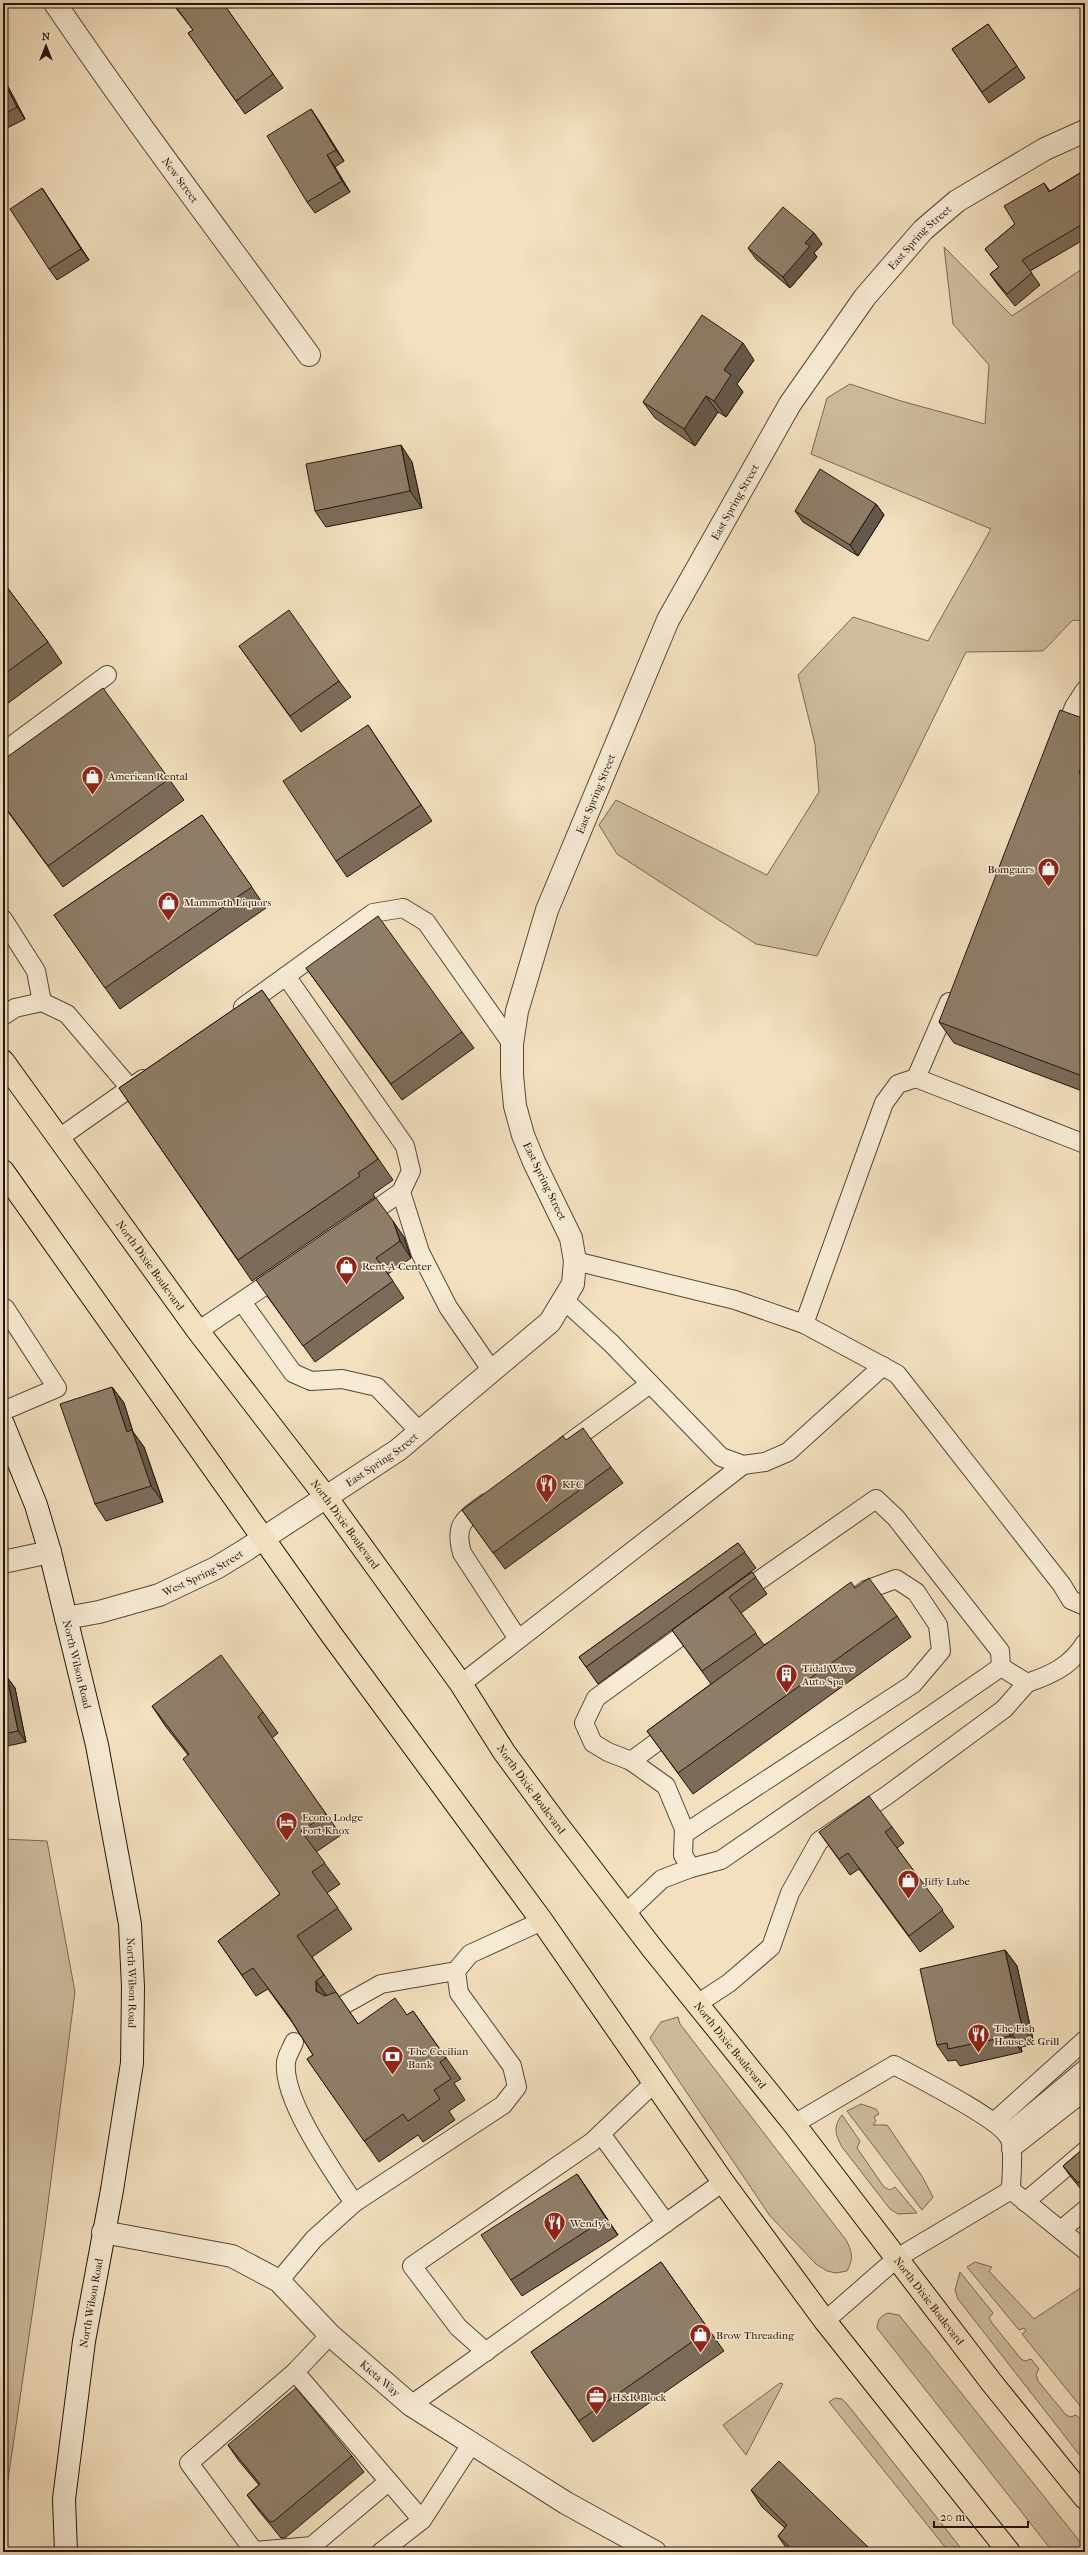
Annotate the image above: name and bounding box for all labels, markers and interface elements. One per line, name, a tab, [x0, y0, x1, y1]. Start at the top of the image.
north arrow	[26, 26, 66, 66]
text: N	[42, 30, 51, 43]
street label: New Street	[159, 155, 201, 206]
street label: East Spring Street	[885, 203, 954, 273]
street label: East Spring Street	[708, 462, 762, 543]
street label: East Spring Street	[573, 752, 618, 836]
shop icon: American Rental	[79, 763, 105, 796]
place label: American Rental	[107, 770, 188, 783]
shop icon: Bomgaars	[1036, 856, 1062, 889]
place label: Bomgaars	[987, 863, 1034, 876]
shop icon: Mammoth Liquors	[155, 889, 181, 922]
place label: Mammoth Liquors	[184, 896, 271, 909]
street label: East Spring Street	[520, 1140, 569, 1222]
street label: North Dixie Boulevard	[113, 1218, 187, 1314]
shop icon: Rent-A-Center	[333, 1253, 359, 1286]
place label: Rent-A-Center	[362, 1260, 432, 1273]
street label: East Spring Street	[343, 1430, 421, 1490]
restaurant icon: KFC	[534, 1471, 560, 1504]
street label: North Dixie Boulevard	[308, 1477, 382, 1573]
place label: KFC	[562, 1478, 583, 1491]
street label: West Spring Street	[160, 1547, 246, 1600]
street label: North Wilson Road	[60, 1619, 94, 1711]
building icon: Tidal Wave Auto Spa	[773, 1661, 799, 1694]
place label: Tidal Wave Auto Spa	[801, 1662, 855, 1688]
street label: North Dixie Boulevard	[494, 1742, 569, 1837]
hotel icon: Econo Lodge Fort Knox	[273, 1810, 299, 1843]
place label: Econo Lodge Fort Knox	[302, 1811, 363, 1837]
shop icon: Jiffy Lube	[896, 1868, 922, 1901]
place label: Jiffy Lube	[923, 1875, 970, 1888]
street label: North Wilson Road	[124, 1937, 139, 2029]
street label: North Dixie Boulevard	[691, 1999, 769, 2092]
restaurant icon: The Fish House & Grill	[965, 2021, 991, 2054]
place label: The Fish House & Grill	[994, 2022, 1059, 2048]
bank icon: The Cecilian Bank	[380, 2044, 406, 2077]
place label: The Cecilian Bank	[408, 2045, 469, 2071]
restaurant icon: Wendy's	[542, 2210, 568, 2243]
place label: Wendy's	[569, 2217, 610, 2230]
street label: North Dixie Boulevard	[891, 2254, 967, 2349]
street label: North Wilson Road	[77, 2256, 106, 2349]
shop icon: Brow Threading	[688, 2322, 714, 2355]
place label: Brow Threading	[716, 2329, 794, 2342]
street label: Kieta Way	[357, 2358, 403, 2400]
office icon: H&R Block	[583, 2384, 609, 2417]
place label: H&R Block	[612, 2391, 667, 2404]
scale bar	[934, 2503, 1028, 2529]
text: 20 m	[940, 2510, 965, 2524]

